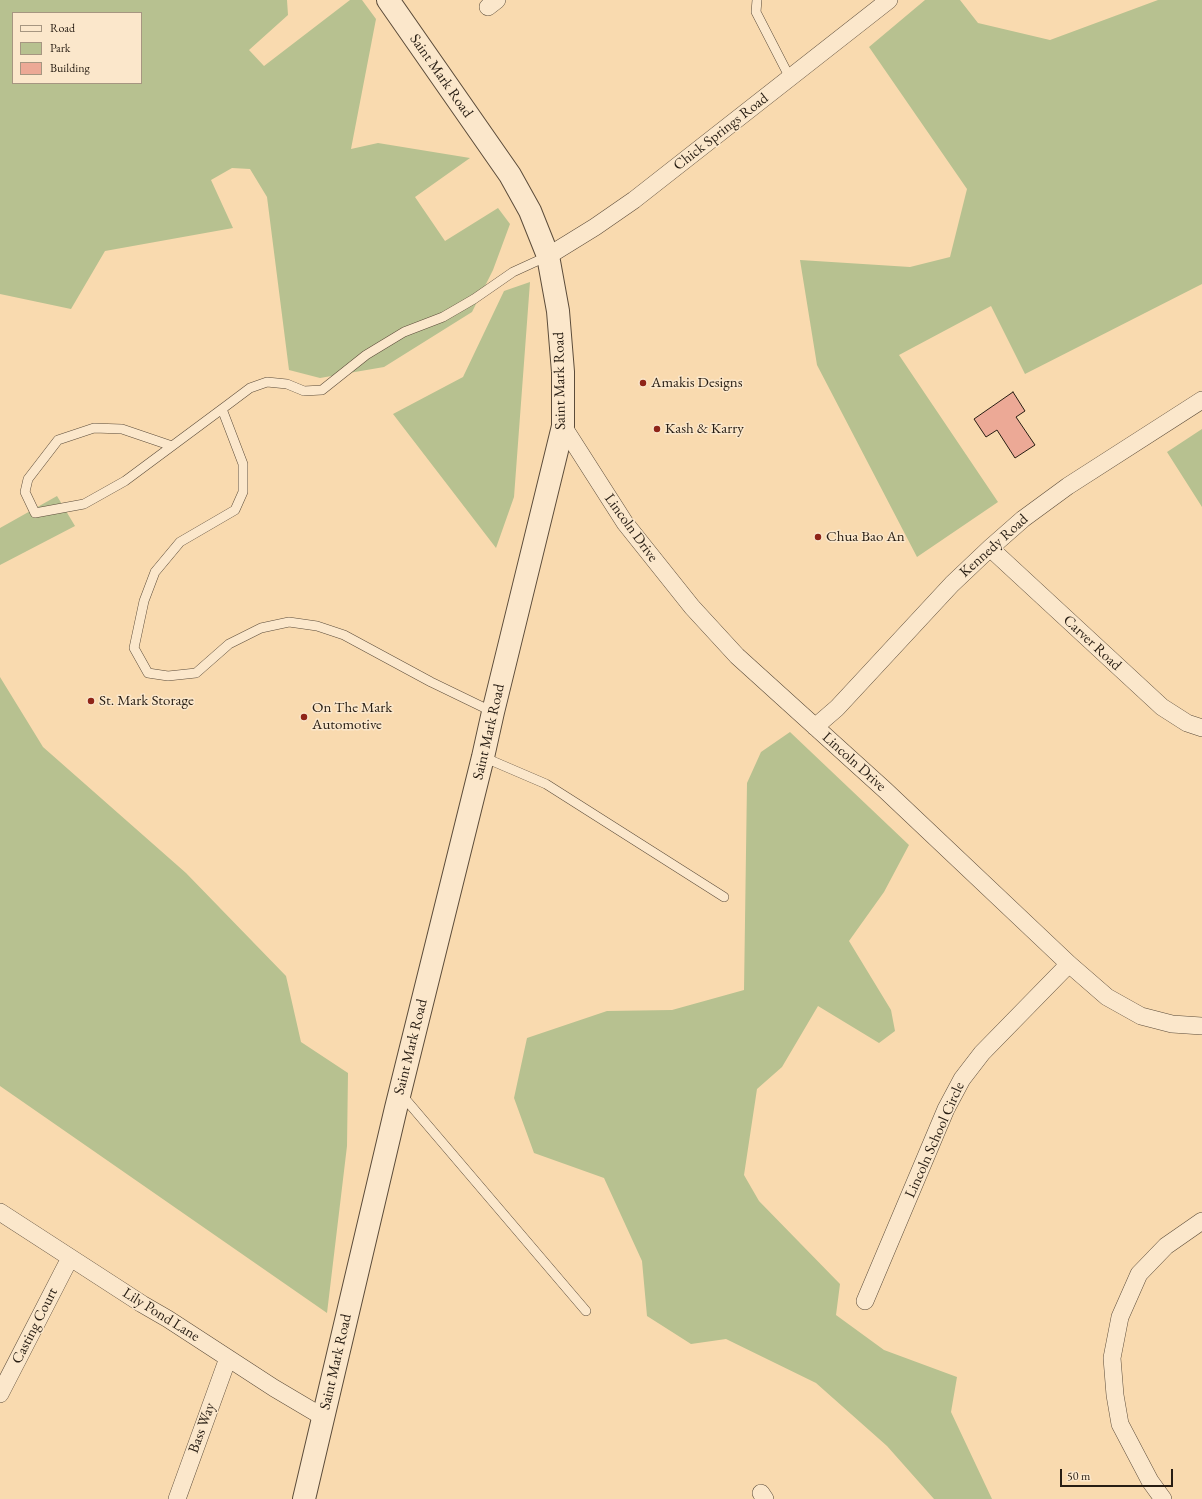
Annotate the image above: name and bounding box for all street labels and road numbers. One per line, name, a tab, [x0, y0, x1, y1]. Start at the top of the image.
street label: Saint Mark Road	[406, 31, 476, 121]
street label: Chick Springs Road	[670, 89, 772, 175]
street label: Saint Mark Road	[550, 332, 570, 430]
street label: Lincoln Drive	[600, 490, 662, 566]
street label: Kennedy Road	[956, 510, 1032, 582]
street label: Carver Road	[1059, 611, 1125, 675]
street label: Saint Mark Road	[469, 682, 509, 782]
street label: Lincoln Drive	[818, 729, 890, 795]
street label: Saint Mark Road	[390, 997, 432, 1097]
street label: Lincoln School Circle	[901, 1079, 969, 1201]
street label: Lily Pond Lane	[119, 1284, 203, 1346]
street label: Casting Court	[8, 1285, 62, 1367]
street label: Saint Mark Road	[316, 1312, 356, 1412]
street label: Bass Way	[185, 1400, 219, 1456]

